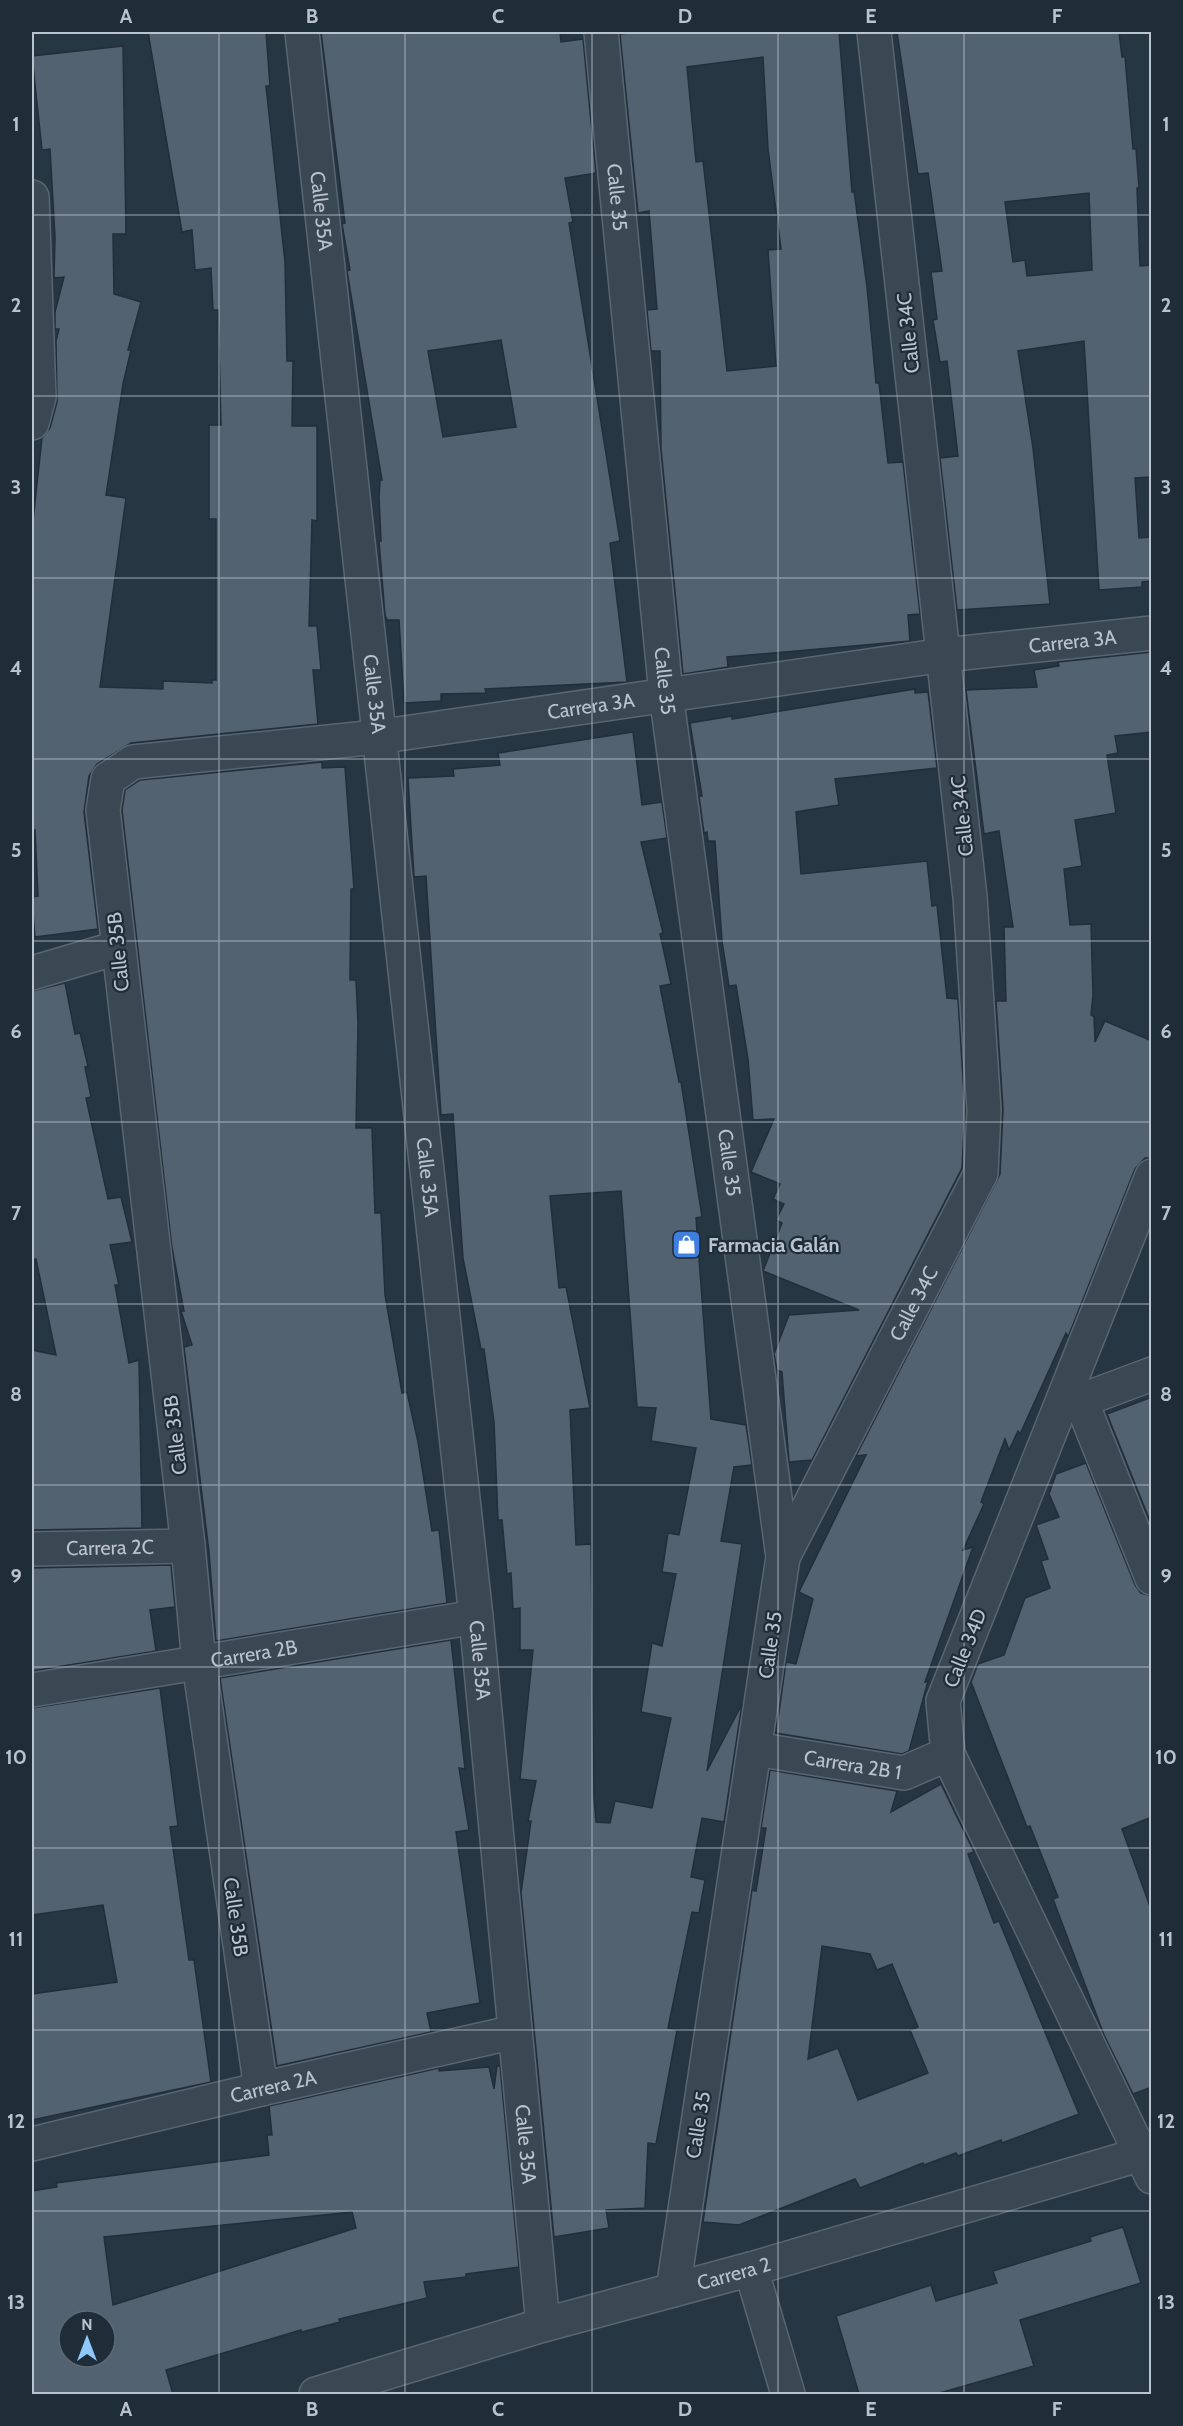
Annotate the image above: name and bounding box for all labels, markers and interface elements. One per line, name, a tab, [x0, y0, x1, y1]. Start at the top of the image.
text: A	[120, 4, 133, 28]
text: B	[306, 4, 318, 28]
text: C	[492, 4, 504, 28]
text: D	[678, 4, 692, 28]
text: E	[865, 4, 877, 28]
text: F	[1052, 4, 1063, 28]
text: 1	[12, 112, 20, 136]
text: 1	[1162, 112, 1170, 136]
street label: Calle 35	[602, 162, 632, 232]
street label: Calle 35A	[305, 170, 338, 253]
street label: Calle 34C	[892, 292, 924, 374]
text: 2	[11, 293, 21, 317]
text: 2	[1161, 293, 1171, 317]
text: 3	[11, 475, 21, 499]
text: 3	[1161, 475, 1171, 499]
street label: Carrera 3A	[1028, 625, 1118, 658]
street label: Calle 35	[649, 646, 681, 716]
street label: Calle 35A	[358, 653, 391, 736]
text: 4	[10, 656, 22, 680]
text: 4	[1160, 656, 1172, 680]
street label: Carrera 3A	[546, 688, 637, 724]
street label: Calle 34C	[946, 775, 978, 857]
text: 5	[11, 838, 21, 862]
text: 5	[1161, 838, 1171, 862]
street label: Calle 35B	[102, 911, 134, 993]
text: 6	[10, 1019, 22, 1043]
text: 6	[1160, 1019, 1172, 1043]
street label: Calle 35	[713, 1127, 746, 1198]
street label: Calle 35A	[411, 1136, 444, 1219]
text: 7	[11, 1201, 22, 1225]
text: 7	[1161, 1201, 1172, 1225]
shop icon: Farmacia Galán	[671, 1229, 703, 1261]
place label: Farmacia Galán	[708, 1233, 839, 1257]
street label: Calle 34C	[884, 1262, 943, 1345]
text: 8	[10, 1382, 22, 1406]
text: 8	[1160, 1382, 1172, 1406]
street label: Calle 35B	[158, 1394, 192, 1476]
street label: Carrera 2C	[66, 1535, 154, 1560]
text: 9	[10, 1564, 22, 1588]
text: 9	[1160, 1564, 1172, 1588]
street label: Calle 34D	[938, 1605, 992, 1691]
street label: Calle 35	[753, 1610, 787, 1680]
street label: Calle 35A	[464, 1619, 496, 1702]
street label: Carrera 2B	[209, 1635, 299, 1672]
text: 10	[5, 1745, 27, 1769]
street label: Carrera 2B 1	[802, 1745, 903, 1784]
text: 10	[1155, 1745, 1177, 1769]
street label: Calle 35B	[219, 1876, 253, 1958]
text: 11	[9, 1927, 23, 1951]
text: 11	[1159, 1927, 1173, 1951]
street label: Carrera 2A	[228, 2065, 319, 2108]
street label: Calle 35	[681, 2090, 715, 2160]
street label: Calle 35A	[510, 2103, 542, 2186]
text: 12	[7, 2109, 25, 2133]
text: 12	[1157, 2109, 1175, 2133]
street label: Carrera 2	[694, 2252, 774, 2295]
text: 13	[7, 2290, 25, 2314]
text: 13	[1157, 2290, 1175, 2314]
north arrow	[57, 2309, 117, 2369]
text: N	[81, 2315, 93, 2334]
text: A	[120, 2397, 133, 2421]
text: B	[306, 2397, 318, 2421]
text: C	[492, 2397, 504, 2421]
text: D	[678, 2397, 692, 2421]
text: E	[865, 2397, 877, 2421]
text: F	[1052, 2397, 1063, 2421]

